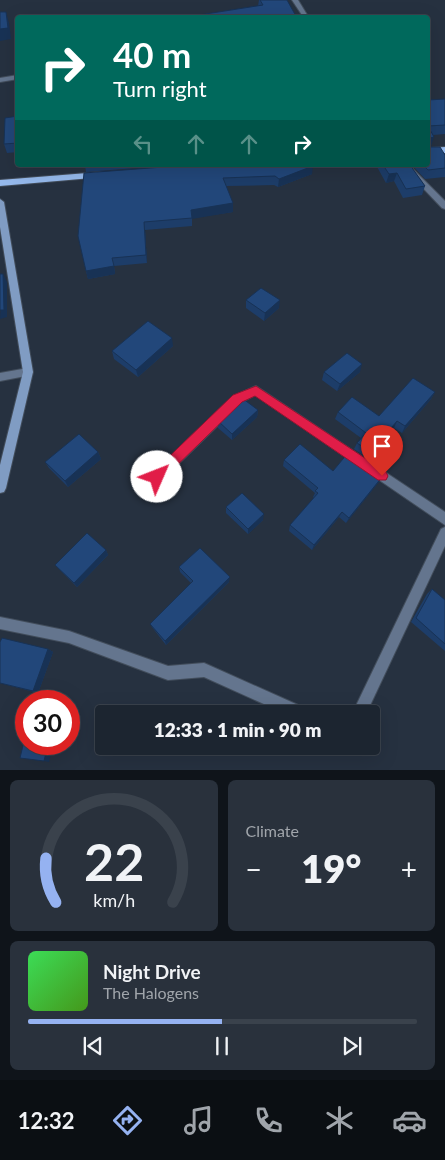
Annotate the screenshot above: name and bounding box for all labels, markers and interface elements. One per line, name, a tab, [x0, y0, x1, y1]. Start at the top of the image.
text: 40 m	[113, 33, 191, 75]
icon: right	[30, 35, 95, 100]
text: Turn right	[113, 75, 207, 102]
icon: left	[129, 130, 157, 158]
icon: ahead	[182, 130, 210, 158]
icon: ahead	[235, 130, 263, 158]
icon: right	[288, 130, 316, 158]
pin	[361, 425, 403, 476]
icon: arrive	[368, 432, 396, 460]
position arrow	[130, 450, 182, 502]
speed limit sign: 30	[15, 690, 80, 755]
text: 12:33 · 1 min · 90 m	[154, 718, 321, 741]
text: Climate	[246, 821, 299, 840]
text: 22	[84, 830, 144, 892]
text: 19°	[301, 845, 361, 891]
text: −	[246, 852, 262, 886]
text: +	[401, 852, 417, 886]
text: km/h	[93, 889, 135, 911]
text: Night Drive	[103, 960, 201, 983]
text: The Halogens	[103, 983, 199, 1002]
icon: previous	[79, 1032, 107, 1060]
icon: pause	[208, 1032, 236, 1060]
icon: next	[338, 1032, 366, 1060]
icon: directions	[110, 1103, 145, 1138]
icon: music	[181, 1103, 216, 1138]
icon: phone	[251, 1103, 286, 1138]
icon: climate	[322, 1103, 357, 1138]
icon: car	[392, 1103, 427, 1138]
text: 12:32	[18, 1107, 74, 1134]

